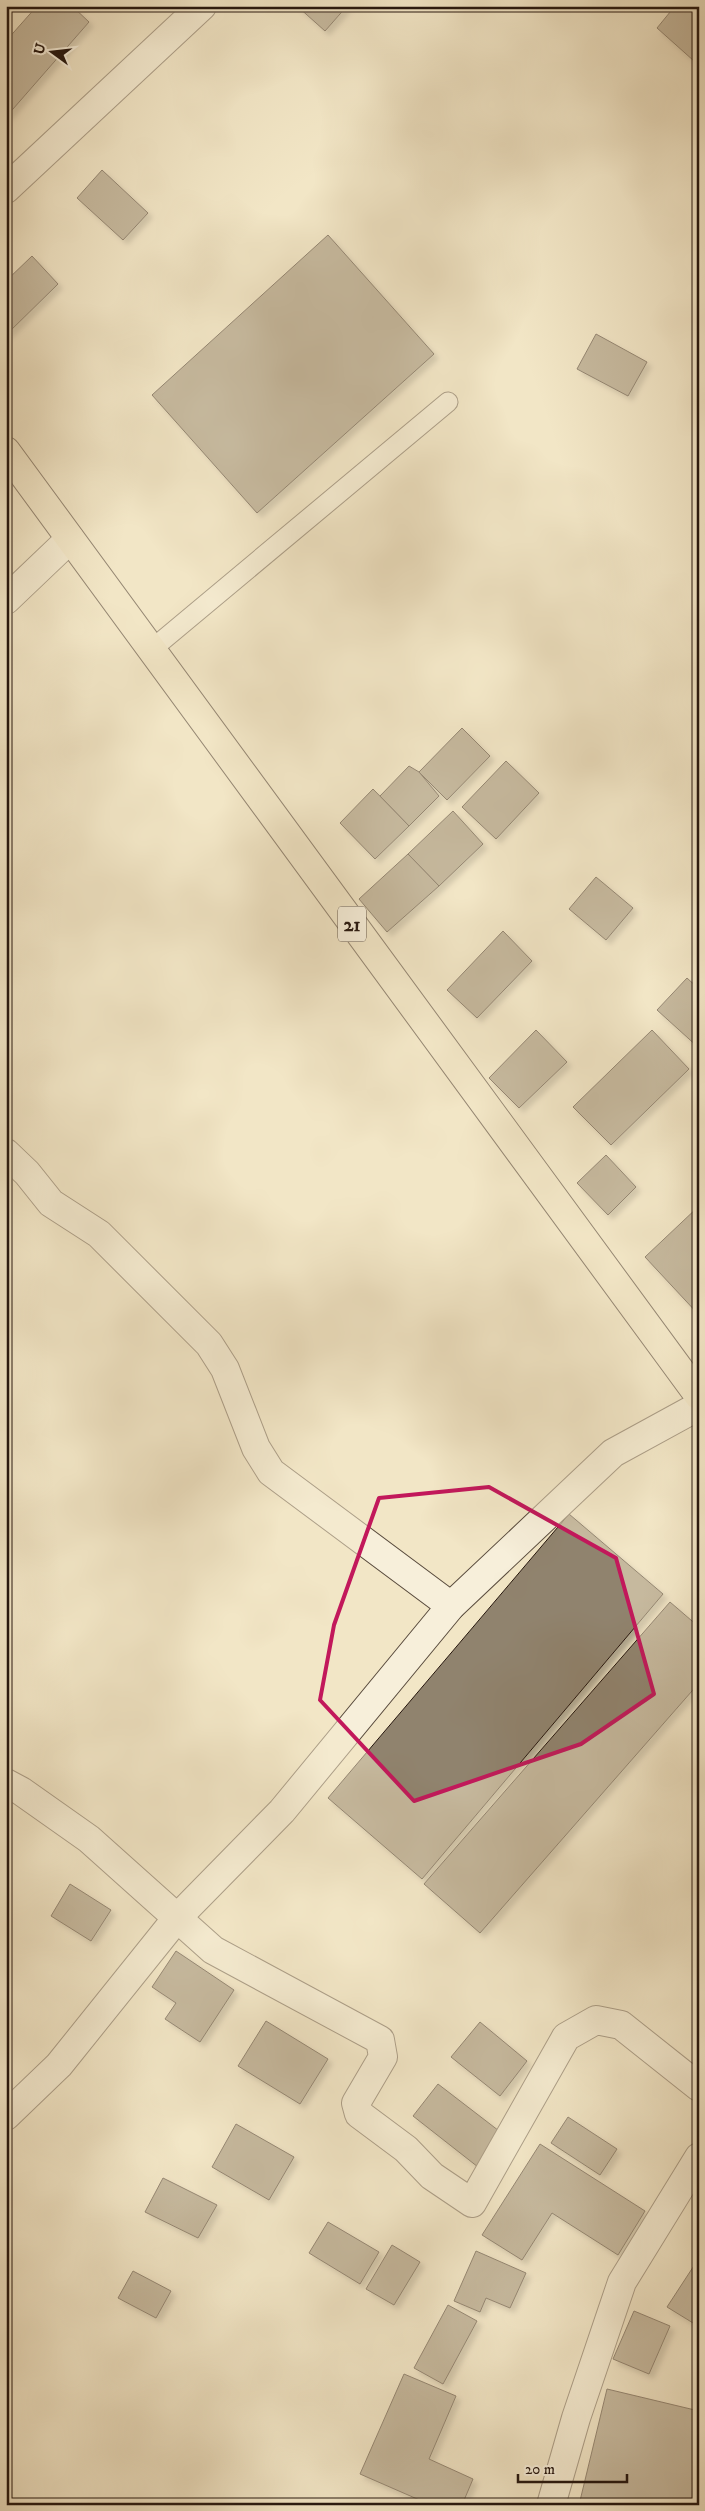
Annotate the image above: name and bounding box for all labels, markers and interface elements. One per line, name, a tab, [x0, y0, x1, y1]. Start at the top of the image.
north arrow	[28, 28, 78, 78]
text: U	[30, 41, 51, 56]
road number: 21	[338, 906, 366, 942]
scale bar	[518, 2451, 626, 2483]
text: 20 m	[525, 2460, 555, 2479]

